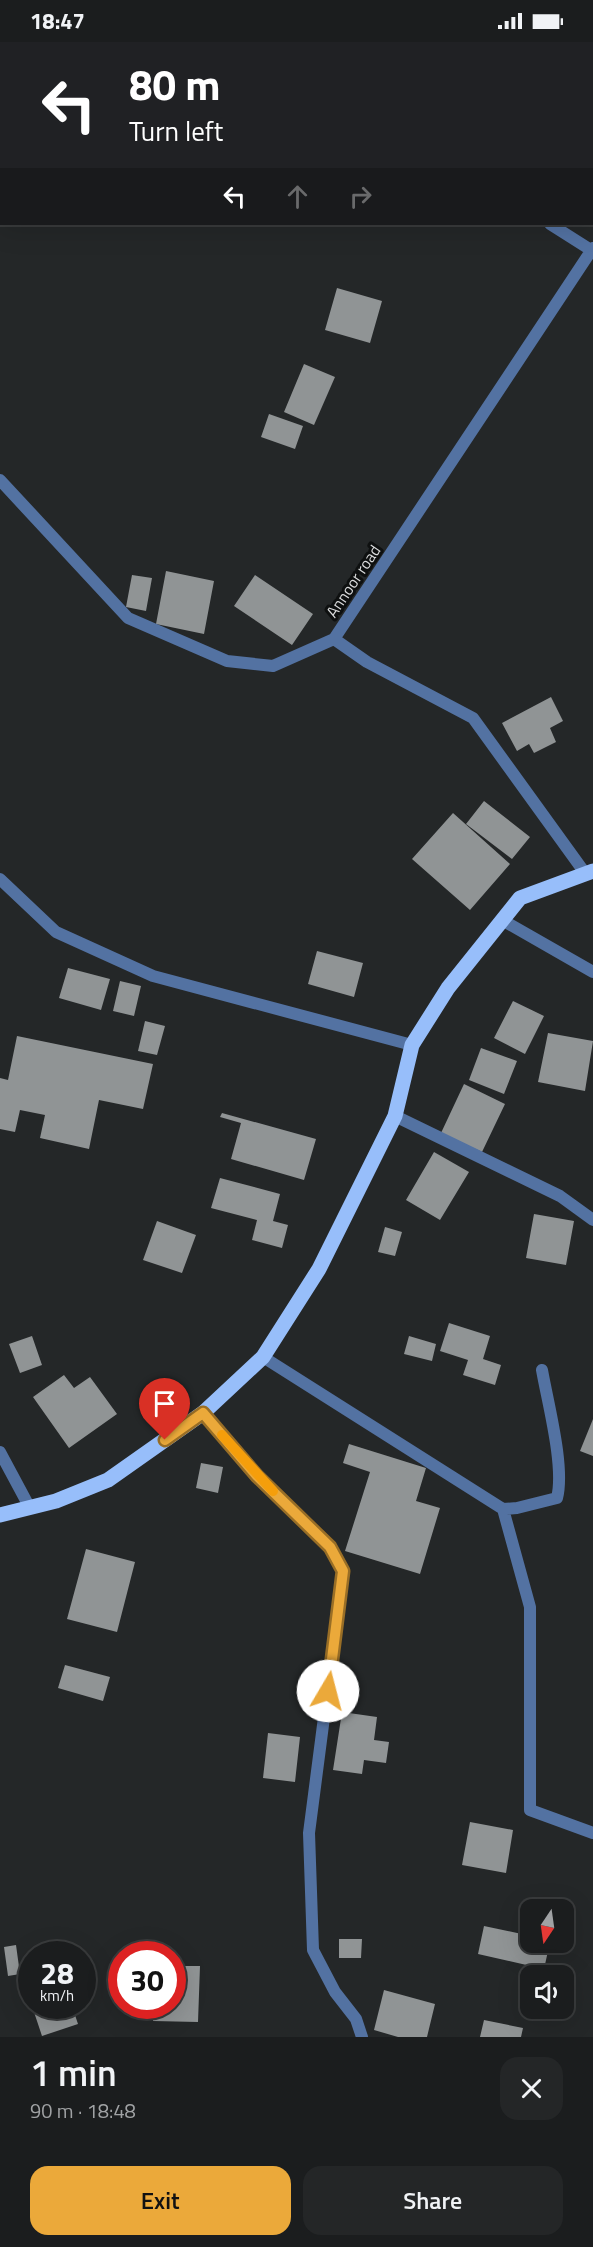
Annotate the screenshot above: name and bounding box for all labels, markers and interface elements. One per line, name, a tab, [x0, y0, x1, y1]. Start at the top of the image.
text: 18:47	[30, 4, 85, 38]
text: 80 m	[129, 52, 221, 116]
icon: left	[30, 66, 108, 144]
text: Turn left	[129, 110, 223, 151]
icon: left	[218, 180, 251, 213]
icon: ahead	[281, 180, 314, 213]
icon: right	[344, 180, 377, 213]
street label: Annoor road	[320, 540, 386, 622]
pin	[139, 1378, 190, 1440]
icon: arrive	[148, 1387, 181, 1420]
position arrow	[296, 1659, 360, 1723]
north arrow	[520, 1899, 574, 1953]
map controls	[520, 1899, 574, 2019]
speed limit sign: 30	[108, 1941, 186, 2019]
text: 28	[40, 1950, 74, 1996]
button: sound	[520, 1965, 574, 2019]
text: km/h	[40, 1984, 74, 2007]
text: 1 min	[30, 2045, 117, 2100]
button: close	[500, 2057, 563, 2120]
text: 90 m · 18:48	[30, 2095, 136, 2126]
button: Exit	[30, 2166, 291, 2235]
button: Share	[303, 2166, 563, 2235]

